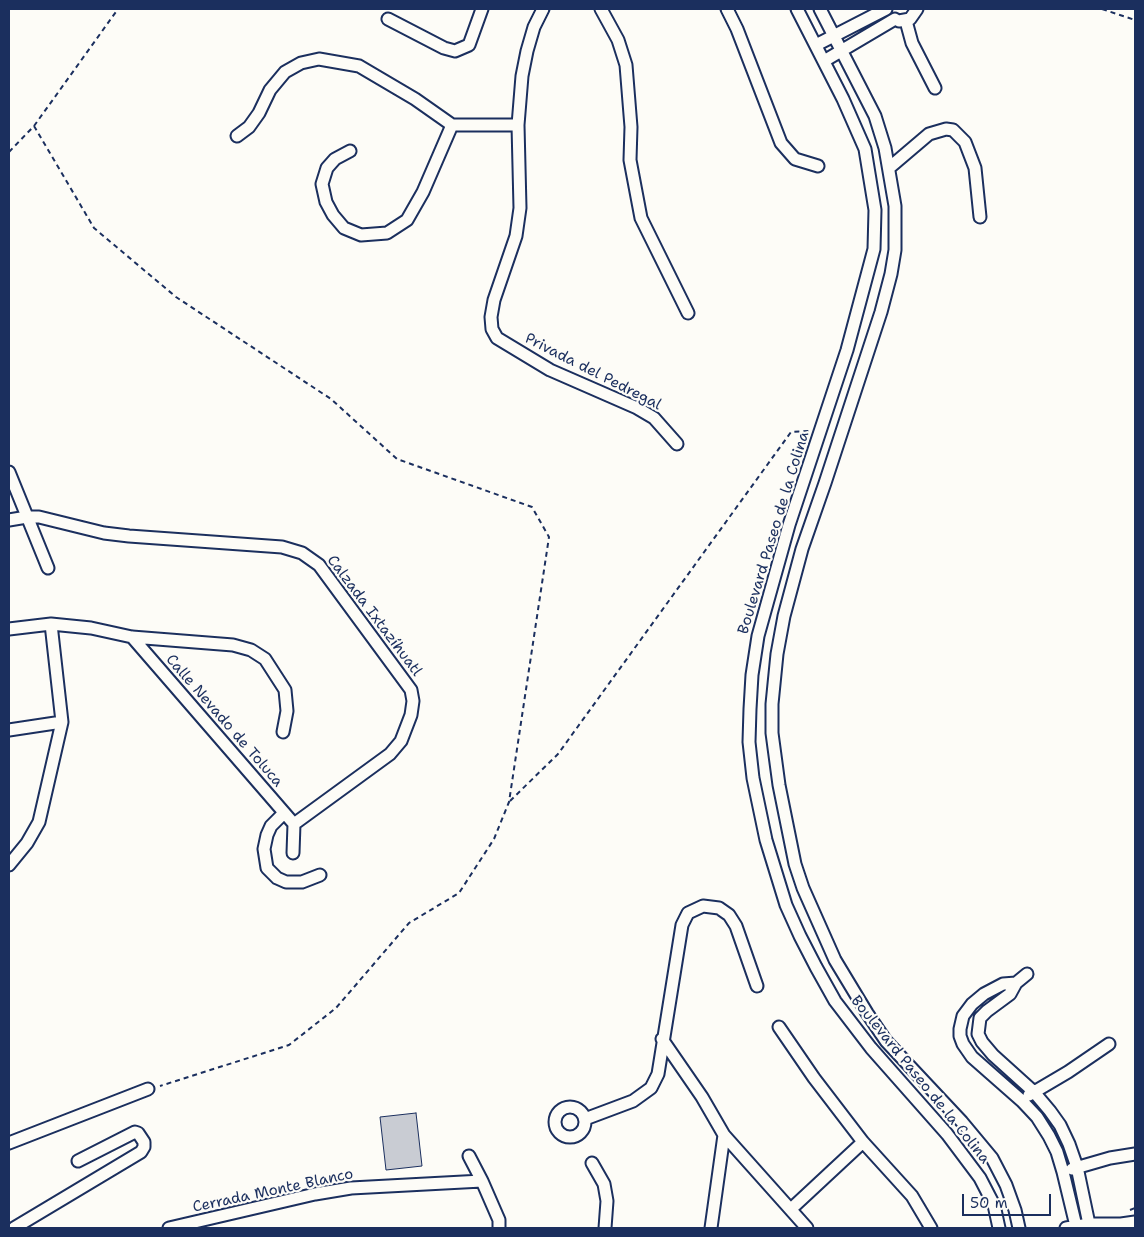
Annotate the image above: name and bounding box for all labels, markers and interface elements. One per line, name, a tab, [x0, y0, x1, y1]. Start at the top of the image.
street label: Privada del Pedregal	[522, 330, 664, 414]
street label: Boulevard Paseo de la Colina	[735, 430, 813, 636]
street label: Calzada Ixtazíhuatl	[323, 552, 425, 680]
street label: Calle Nevado de Toluca	[162, 651, 286, 791]
street label: Boulevard Paseo de la Colina	[847, 992, 993, 1168]
street label: Cerrada Monte Blanco	[191, 1165, 355, 1217]
scale bar	[964, 1184, 1053, 1216]
text: 50 m	[970, 1193, 1008, 1213]

